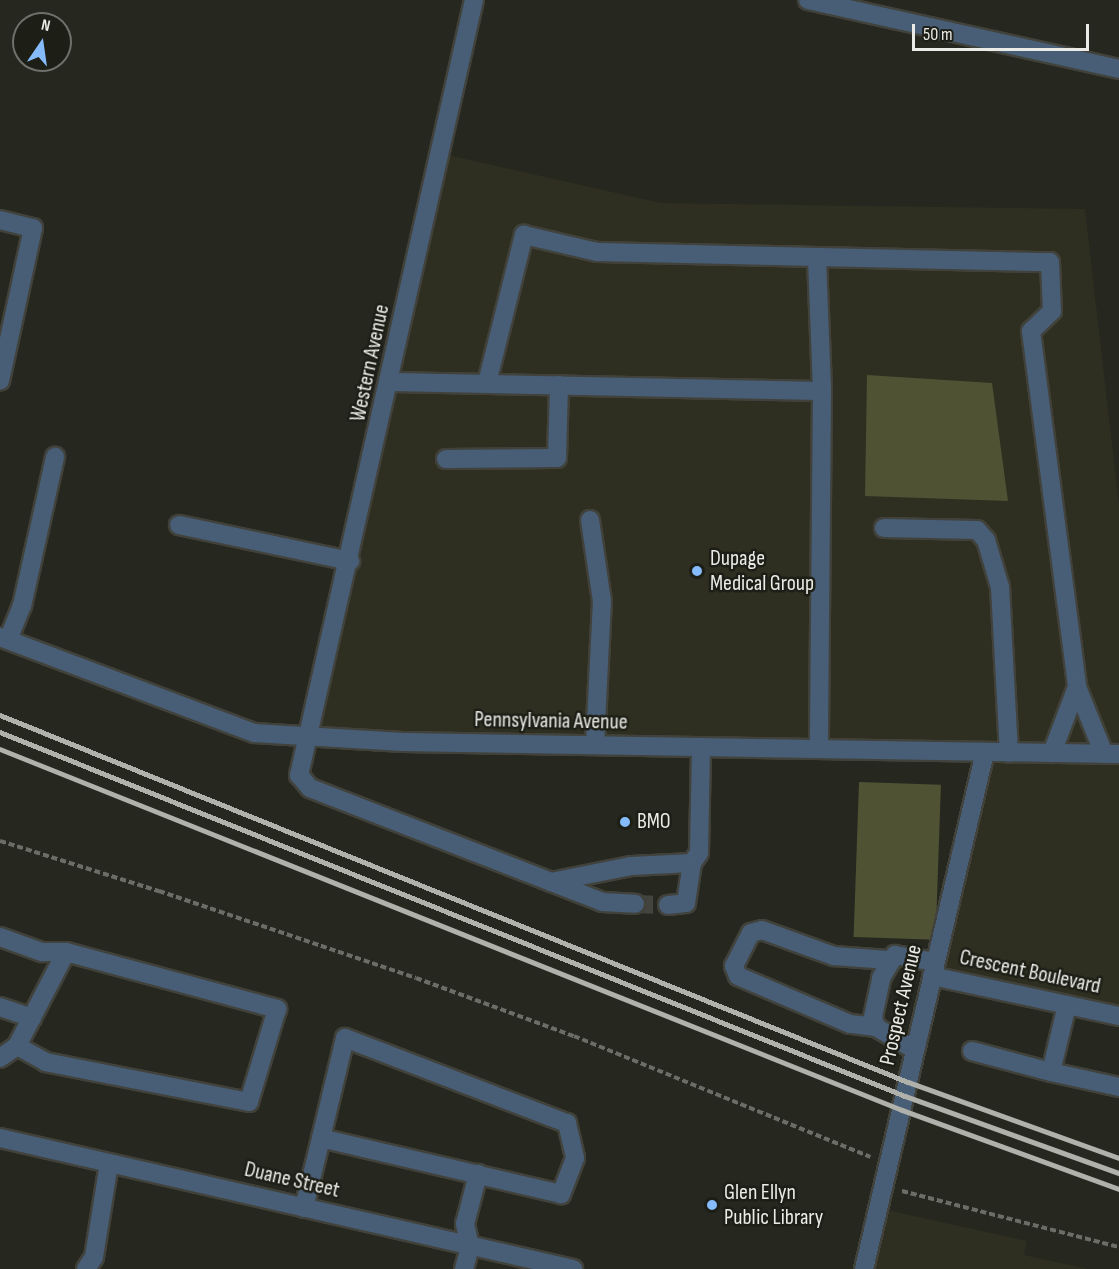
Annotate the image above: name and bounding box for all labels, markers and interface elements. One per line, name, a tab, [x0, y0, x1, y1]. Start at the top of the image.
north arrow	[12, 12, 72, 72]
scale bar	[915, 12, 1092, 50]
text: N	[39, 16, 52, 36]
text: 50 m	[923, 24, 953, 45]
street label: Western Avenue	[345, 302, 395, 424]
place label: Dupage Medical Group	[710, 545, 814, 596]
marker: Dupage Medical Group	[688, 562, 706, 580]
street label: Pennsylvania Avenue	[474, 706, 628, 736]
place label: BMO	[637, 809, 671, 835]
marker: BMO	[618, 815, 632, 829]
street label: Prospect Avenue	[874, 942, 928, 1068]
street label: Crescent Boulevard	[957, 944, 1103, 1000]
street label: Duane Street	[242, 1156, 342, 1204]
place label: Glen Ellyn Public Library	[724, 1179, 823, 1230]
marker: Glen Ellyn Public Library	[705, 1198, 719, 1212]

